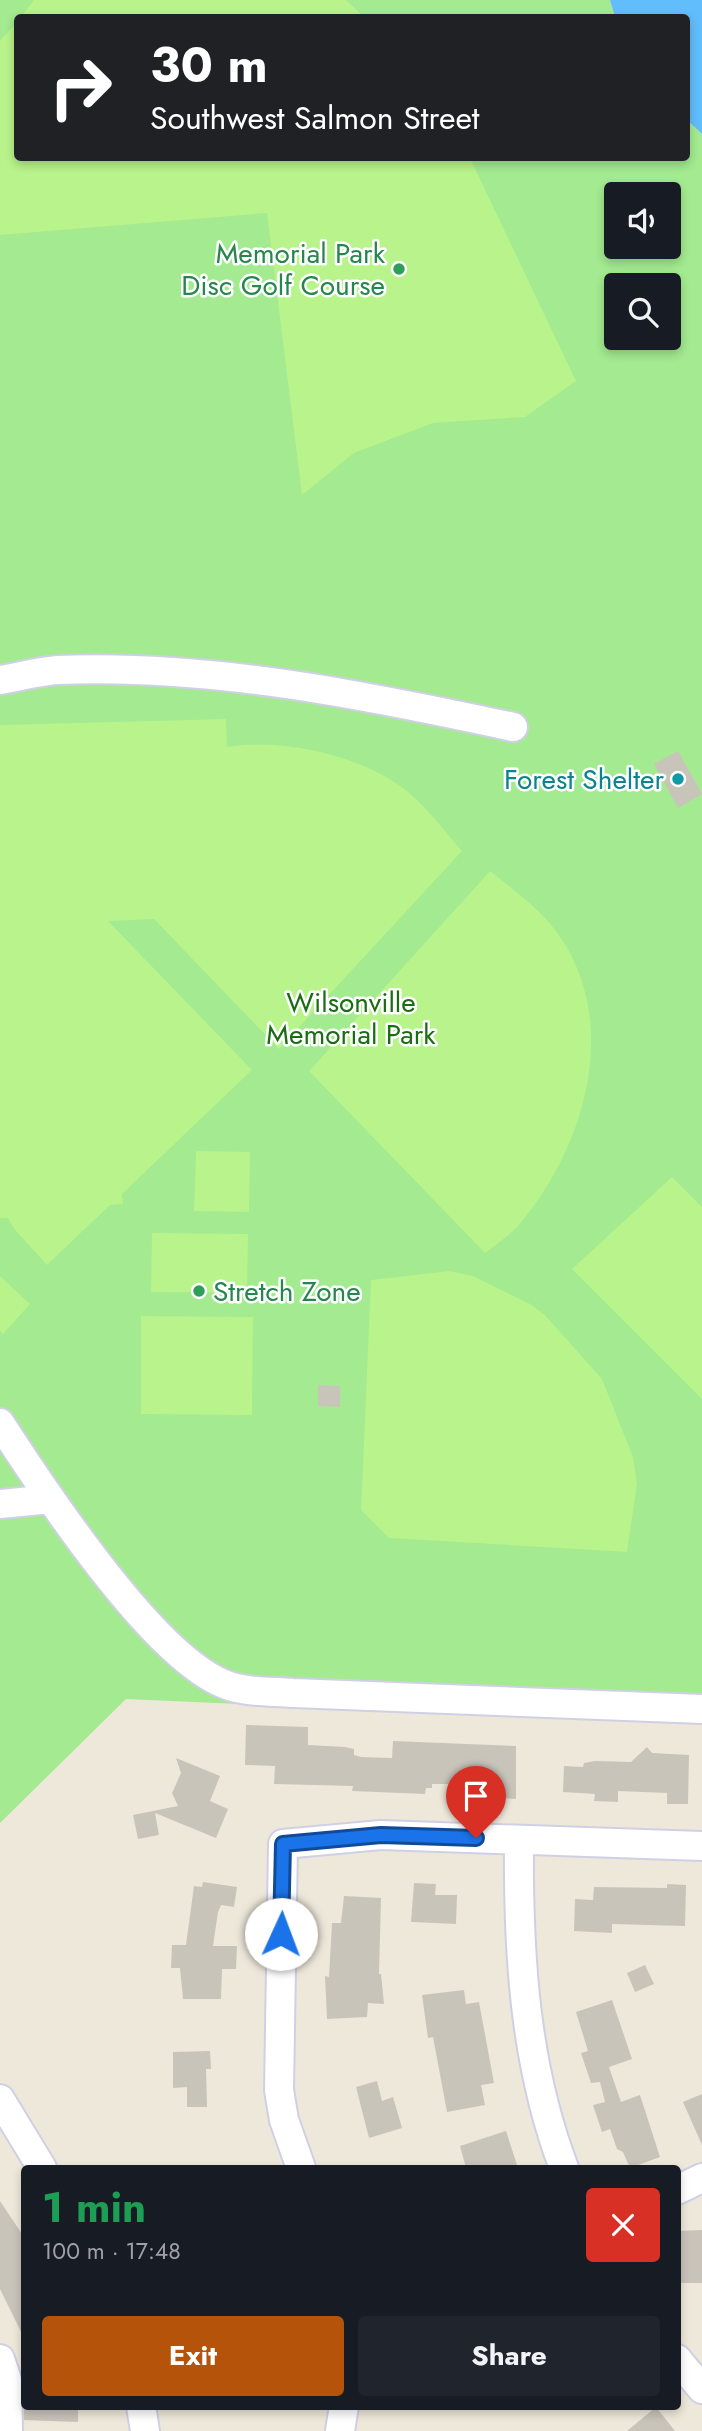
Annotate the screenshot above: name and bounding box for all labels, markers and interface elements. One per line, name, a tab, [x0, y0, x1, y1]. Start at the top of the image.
text: 30 m	[150, 30, 268, 100]
icon: right	[35, 42, 126, 133]
text: Southwest Salmon Street	[150, 95, 480, 141]
map controls	[604, 182, 681, 350]
button: sound	[604, 182, 681, 259]
place label: Memorial Park Disc Golf Course	[181, 233, 386, 306]
marker: Memorial Park Disc Golf Course	[391, 261, 407, 277]
button: search	[604, 273, 681, 350]
place label: Forest Shelter	[504, 759, 664, 800]
marker: Forest Shelter	[670, 771, 686, 787]
park label: Wilsonville Memorial Park	[266, 982, 436, 1055]
place label: Stretch Zone	[213, 1271, 361, 1312]
marker: Stretch Zone	[191, 1283, 207, 1299]
pin	[446, 1766, 506, 1838]
icon: arrive	[457, 1777, 495, 1815]
position arrow	[244, 1897, 318, 1971]
text: 1 min	[42, 2177, 146, 2238]
button: close	[586, 2188, 660, 2262]
text: 100 m · 17:48	[42, 2234, 181, 2268]
button: Exit	[42, 2316, 344, 2396]
button: Share	[358, 2316, 660, 2396]

